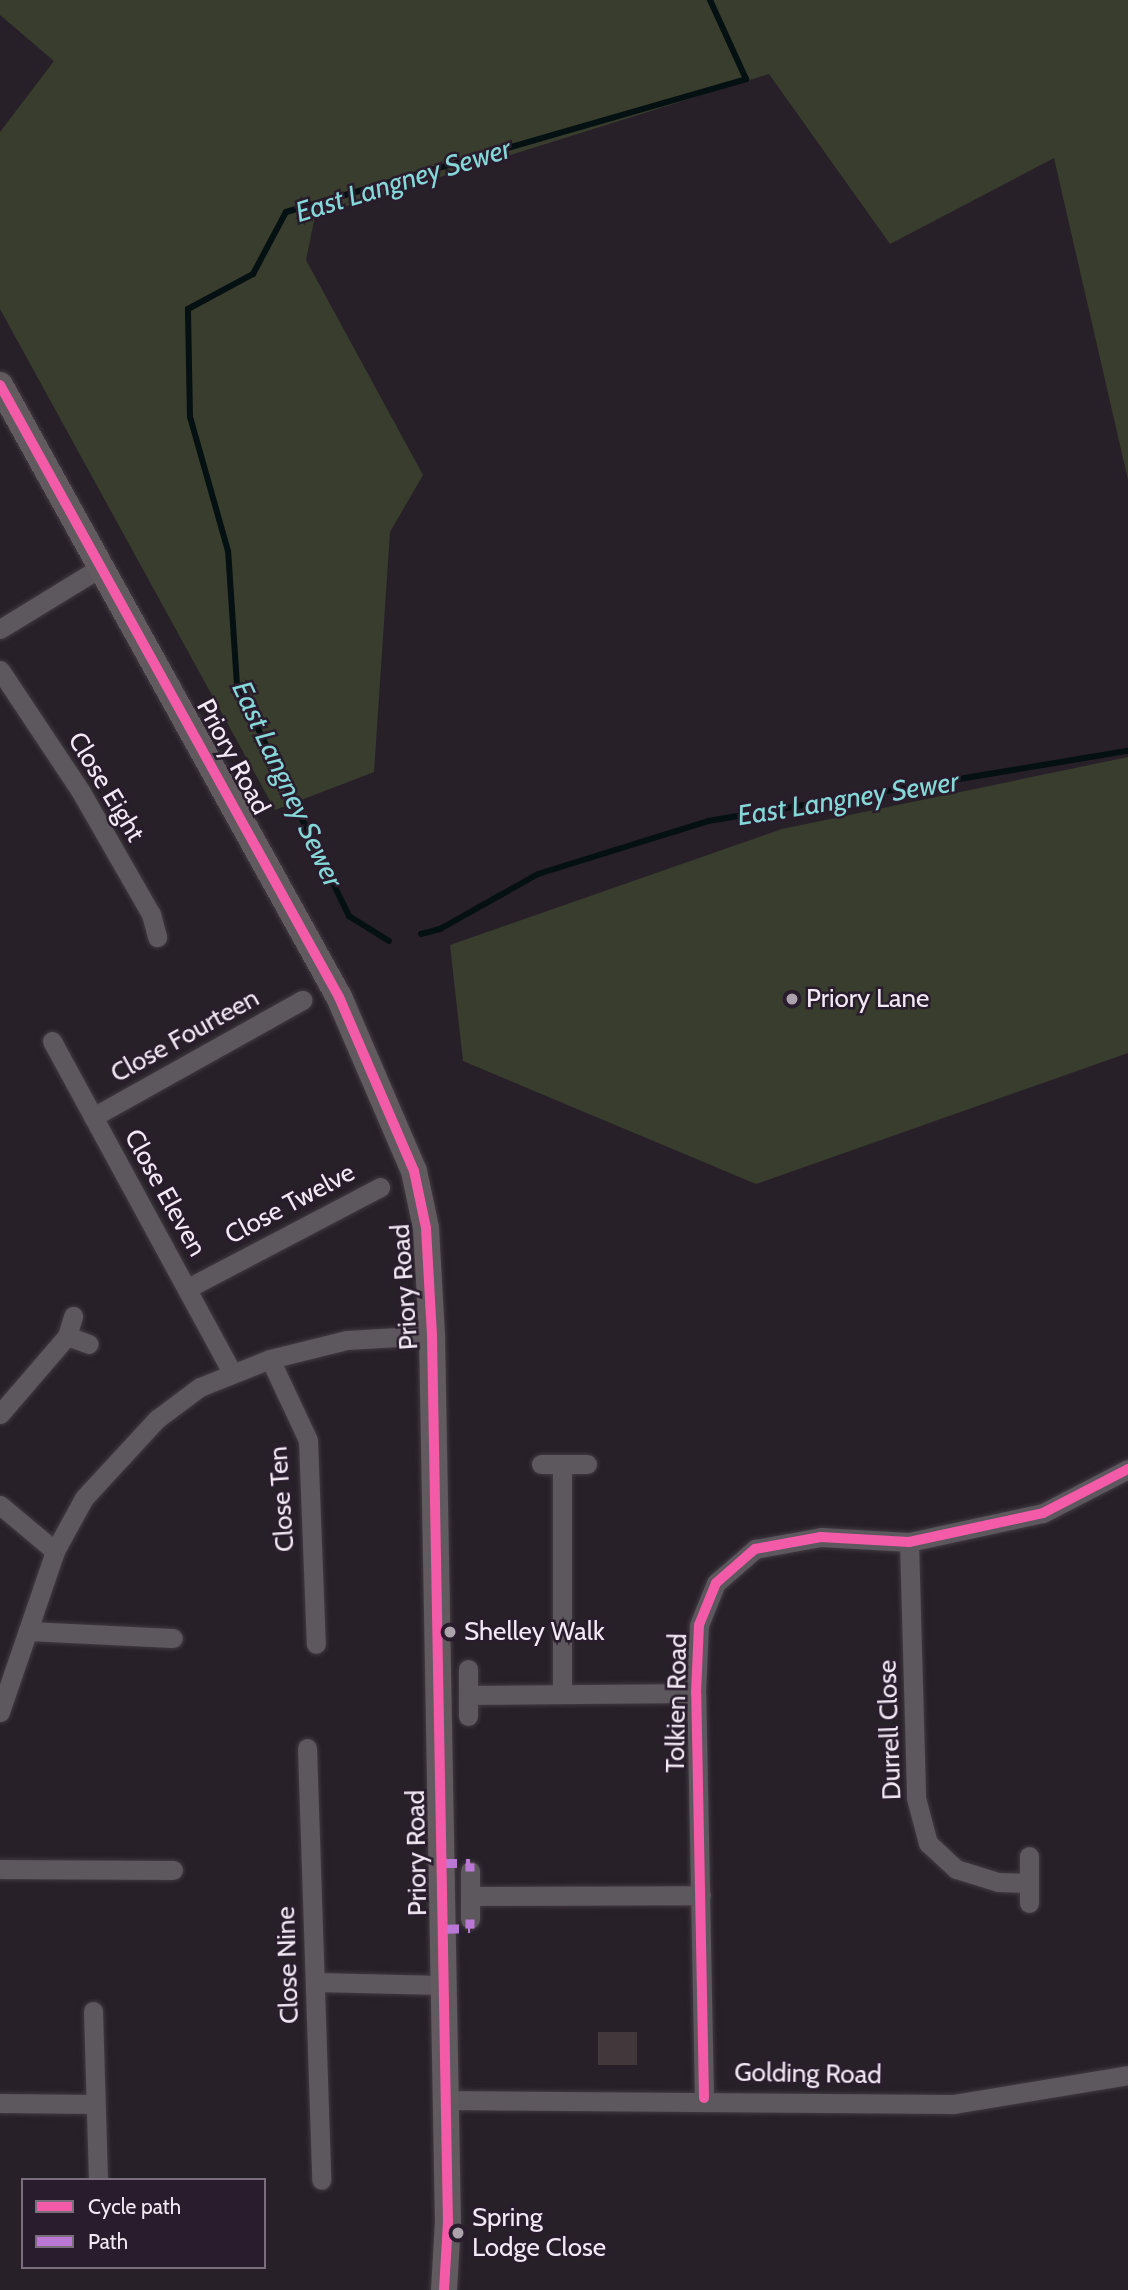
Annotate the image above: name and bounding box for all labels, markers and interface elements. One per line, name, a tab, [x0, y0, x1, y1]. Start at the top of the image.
water label: East Langney Sewer	[291, 131, 515, 229]
water label: East Langney Sewer	[226, 676, 350, 892]
street label: Priory Road	[190, 694, 276, 820]
street label: Close Eight	[61, 727, 151, 847]
water label: East Langney Sewer	[735, 764, 961, 832]
street label: Close Fourteen	[105, 982, 265, 1090]
place label: Priory Lane	[806, 983, 929, 1015]
marker: Priory Lane	[784, 991, 800, 1007]
street label: Close Eleven	[117, 1124, 213, 1262]
street label: Close Twelve	[220, 1157, 360, 1251]
street label: Priory Road	[385, 1223, 425, 1351]
street label: Close Ten	[263, 1445, 301, 1553]
place label: Shelley Walk	[464, 1616, 605, 1648]
marker: Shelley Walk	[442, 1624, 458, 1640]
street label: Tolkien Road	[660, 1633, 694, 1773]
street label: Durrell Close	[872, 1659, 908, 1801]
street label: Priory Road	[400, 1790, 434, 1916]
street label: Close Nine	[270, 1906, 306, 2024]
street label: Golding Road	[734, 2057, 882, 2091]
legend	[21, 2178, 266, 2269]
text: Cycle path	[88, 2194, 181, 2219]
place label: Spring Lodge Close	[472, 2202, 606, 2264]
marker: Spring Lodge Close	[450, 2225, 466, 2241]
text: Path	[88, 2229, 128, 2254]

